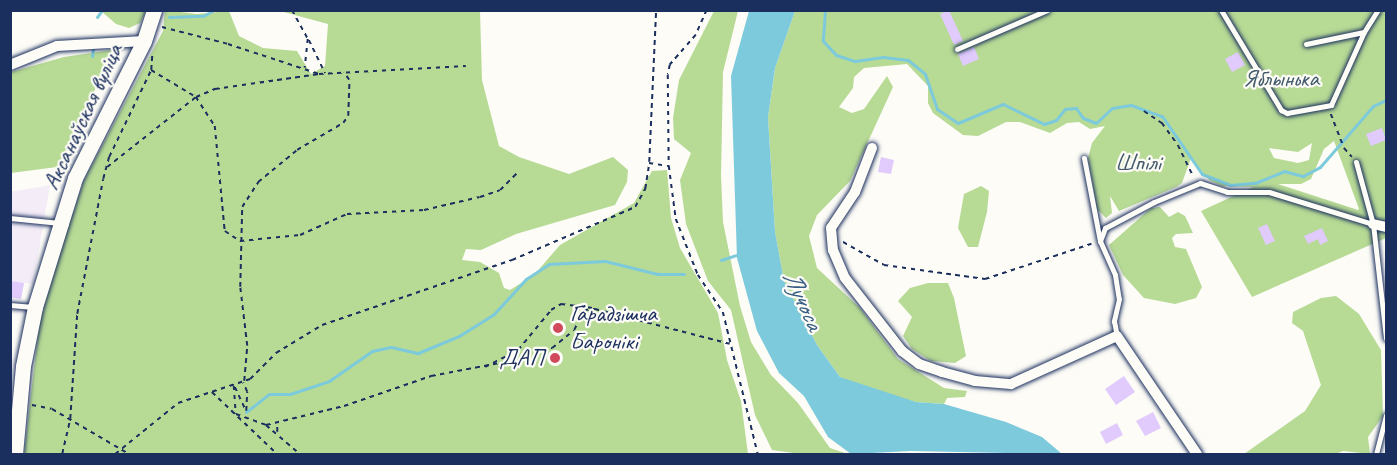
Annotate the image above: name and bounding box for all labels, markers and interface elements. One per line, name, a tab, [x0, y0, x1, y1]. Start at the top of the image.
street label: Аксанаўская вуліца	[37, 40, 129, 194]
park label: Яблынька	[1243, 65, 1319, 93]
park label: Шпілі	[1115, 149, 1161, 177]
water label: Лучоса	[776, 265, 830, 335]
place label: Гарадзішча Баронікі	[570, 300, 657, 356]
marker: Гарадзішча Баронікі	[551, 321, 565, 335]
place label: ДАП	[499, 344, 543, 372]
marker: ДАП	[548, 351, 562, 365]

